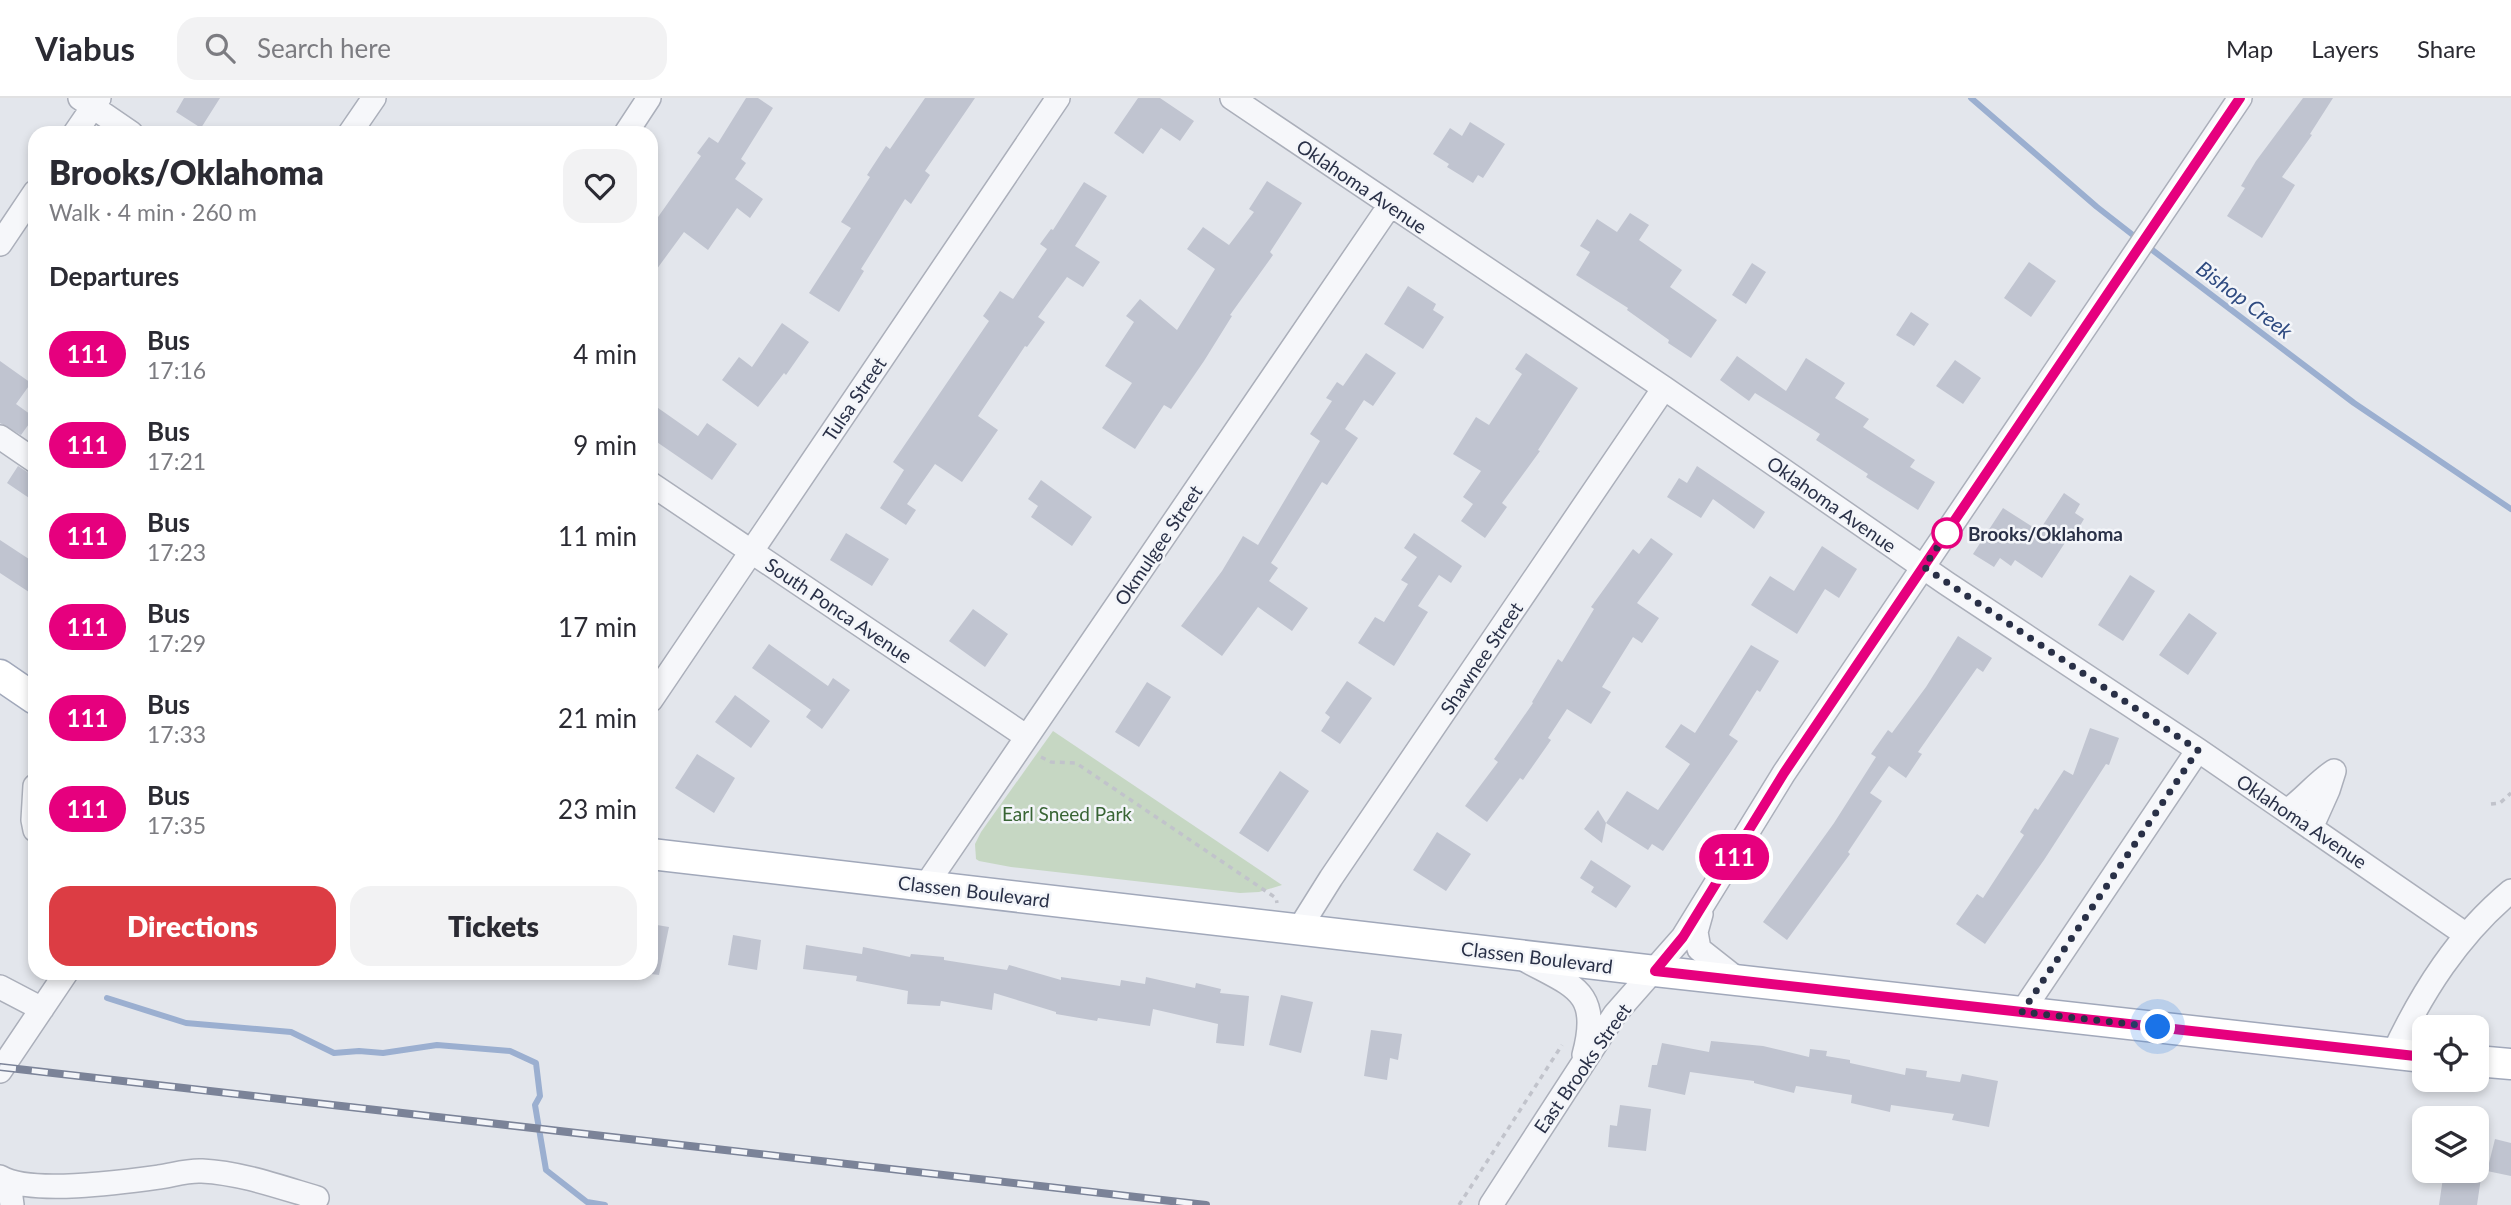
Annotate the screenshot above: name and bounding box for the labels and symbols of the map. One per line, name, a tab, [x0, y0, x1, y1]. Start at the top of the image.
street label: Oklahoma Avenue	[1292, 134, 1432, 238]
water label: Bishop Creek	[2192, 255, 2299, 344]
street label: Tulsa Street	[817, 352, 891, 446]
street label: Oklahoma Avenue	[1763, 451, 1901, 557]
street label: Okmulgee Street	[1109, 480, 1207, 609]
marker: Brooks/Oklahoma	[1932, 518, 1962, 548]
place label: Brooks/Oklahoma	[1968, 522, 2123, 545]
street label: South Ponca Avenue	[761, 552, 917, 668]
street label: Shawnee Street	[1435, 597, 1527, 719]
street label: Oklahoma Avenue	[2232, 769, 2372, 873]
park label: Earl Sneed Park	[1002, 802, 1132, 825]
line badge: 111	[1694, 834, 1774, 880]
street label: Classen Boulevard	[897, 870, 1051, 912]
street label: Classen Boulevard	[1460, 936, 1614, 978]
street label: East Brooks Street	[1529, 999, 1635, 1137]
your location	[2140, 1009, 2175, 1044]

